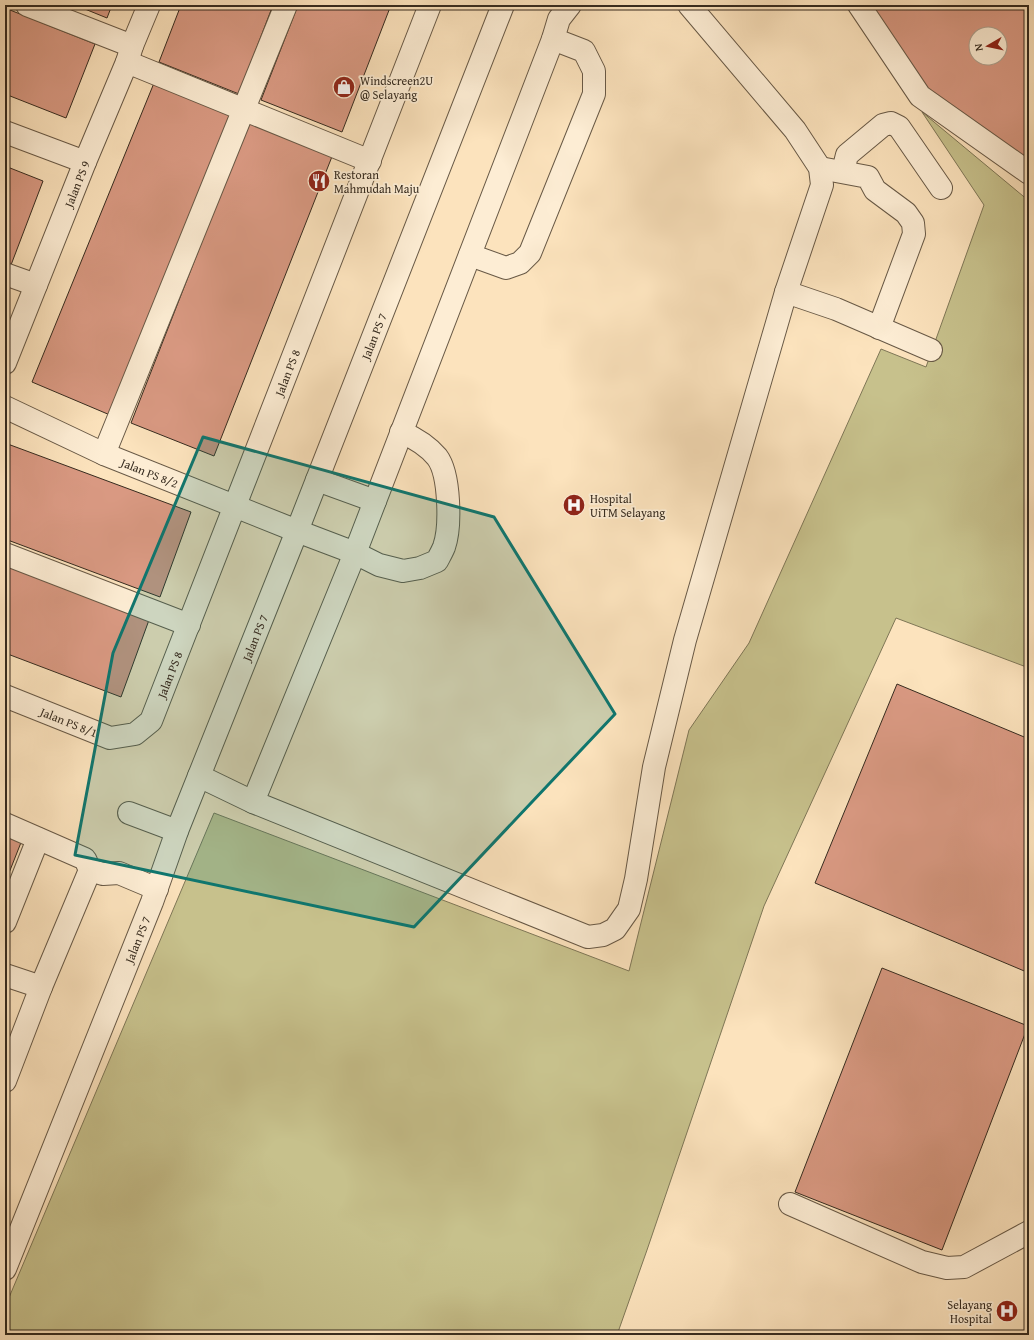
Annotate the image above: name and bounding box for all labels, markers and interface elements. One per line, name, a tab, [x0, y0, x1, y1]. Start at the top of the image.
north arrow	[968, 26, 1008, 66]
text: N	[970, 42, 987, 52]
place label: Windscreen2U @ Selayang	[360, 72, 433, 103]
shop icon: Windscreen2U @ Selayang	[331, 74, 357, 100]
street label: Jalan PS 9	[59, 158, 93, 211]
place label: Restoran Mahmudah Maju	[334, 166, 420, 197]
restaurant icon: Restoran Mahmudah Maju	[306, 168, 332, 194]
street label: Jalan PS 7	[356, 310, 390, 364]
street label: Jalan PS 8	[269, 347, 304, 400]
street label: Jalan PS 8/2	[117, 453, 181, 491]
place label: Hospital UiTM Selayang	[590, 490, 665, 521]
hospital icon: Hospital UiTM Selayang	[561, 492, 587, 518]
street label: Jalan PS 7	[237, 612, 271, 665]
street label: Jalan PS 8	[152, 648, 186, 702]
street label: Jalan PS 8/1	[36, 702, 100, 741]
street label: Jalan PS 7	[119, 914, 154, 967]
place label: Selayang Hospital	[947, 1296, 993, 1327]
hospital icon: Selayang Hospital	[994, 1298, 1020, 1324]

